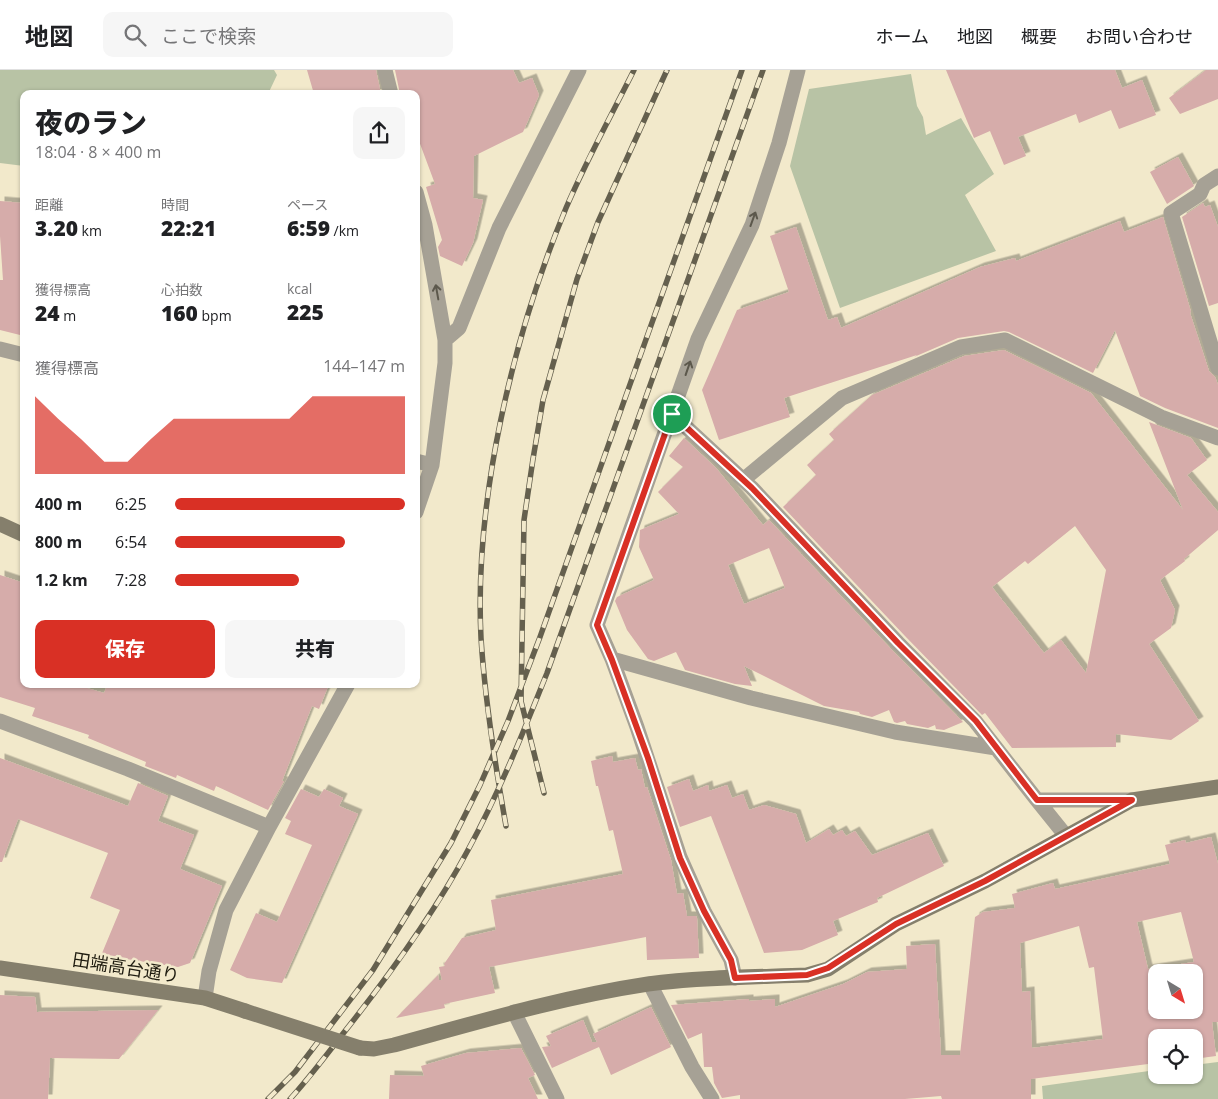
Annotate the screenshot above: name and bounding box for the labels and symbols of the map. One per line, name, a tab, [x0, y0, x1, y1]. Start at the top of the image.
one-way arrow	[749, 212, 758, 227]
one-way arrow	[431, 285, 441, 301]
one-way arrow	[684, 361, 693, 376]
pin	[651, 393, 693, 435]
street label: 田端高台通り	[71, 947, 181, 987]
north arrow	[1148, 964, 1202, 1019]

